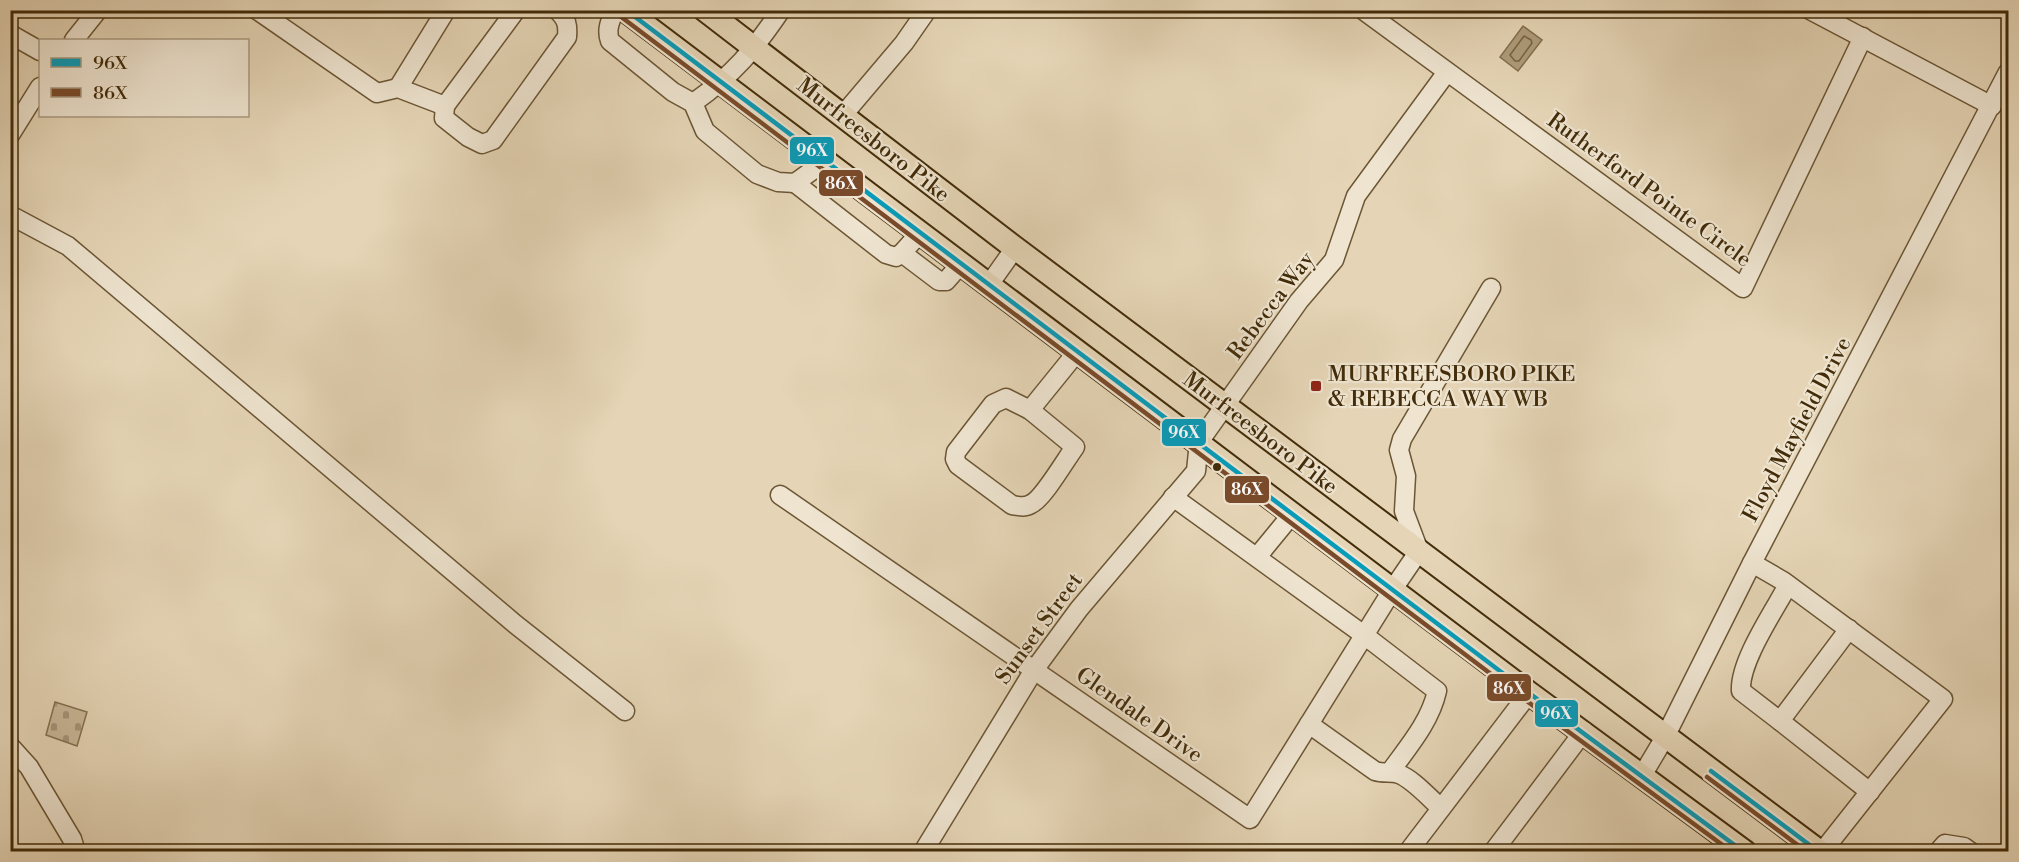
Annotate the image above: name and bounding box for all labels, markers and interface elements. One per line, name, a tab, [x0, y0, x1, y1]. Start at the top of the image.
legend	[39, 39, 249, 117]
text: 96X	[93, 52, 128, 75]
street label: Murfreesboro Pike	[791, 72, 955, 208]
text: 86X	[93, 82, 128, 105]
street label: Rutherford Pointe Circle	[1542, 107, 1757, 273]
line badge: 96X	[789, 136, 835, 165]
text: 96X	[796, 141, 828, 161]
line badge: 86X	[818, 169, 864, 197]
text: 86X	[825, 174, 857, 194]
street label: Rebecca Way	[1222, 246, 1321, 365]
street label: Floyd Mayfield Drive	[1737, 333, 1857, 527]
place label: MURFREESBORO PIKE & REBECCA WAY WB	[1328, 361, 1576, 413]
street label: Murfreesboro Pike	[1177, 366, 1343, 500]
marker: MURFREESBORO PIKE & REBECCA WAY WB	[1309, 379, 1323, 393]
line badge: 96X	[1161, 418, 1207, 447]
text: 96X	[1168, 423, 1200, 443]
unlabelled marker	[1211, 461, 1223, 473]
line badge: 86X	[1224, 475, 1270, 504]
text: 86X	[1231, 480, 1263, 500]
street label: Sunset Street	[990, 568, 1089, 690]
street label: Glendale Drive	[1070, 662, 1208, 769]
line badge: 86X	[1486, 673, 1532, 702]
text: 86X	[1493, 679, 1525, 699]
line badge: 96X	[1534, 699, 1579, 728]
text: 96X	[1540, 704, 1572, 724]

